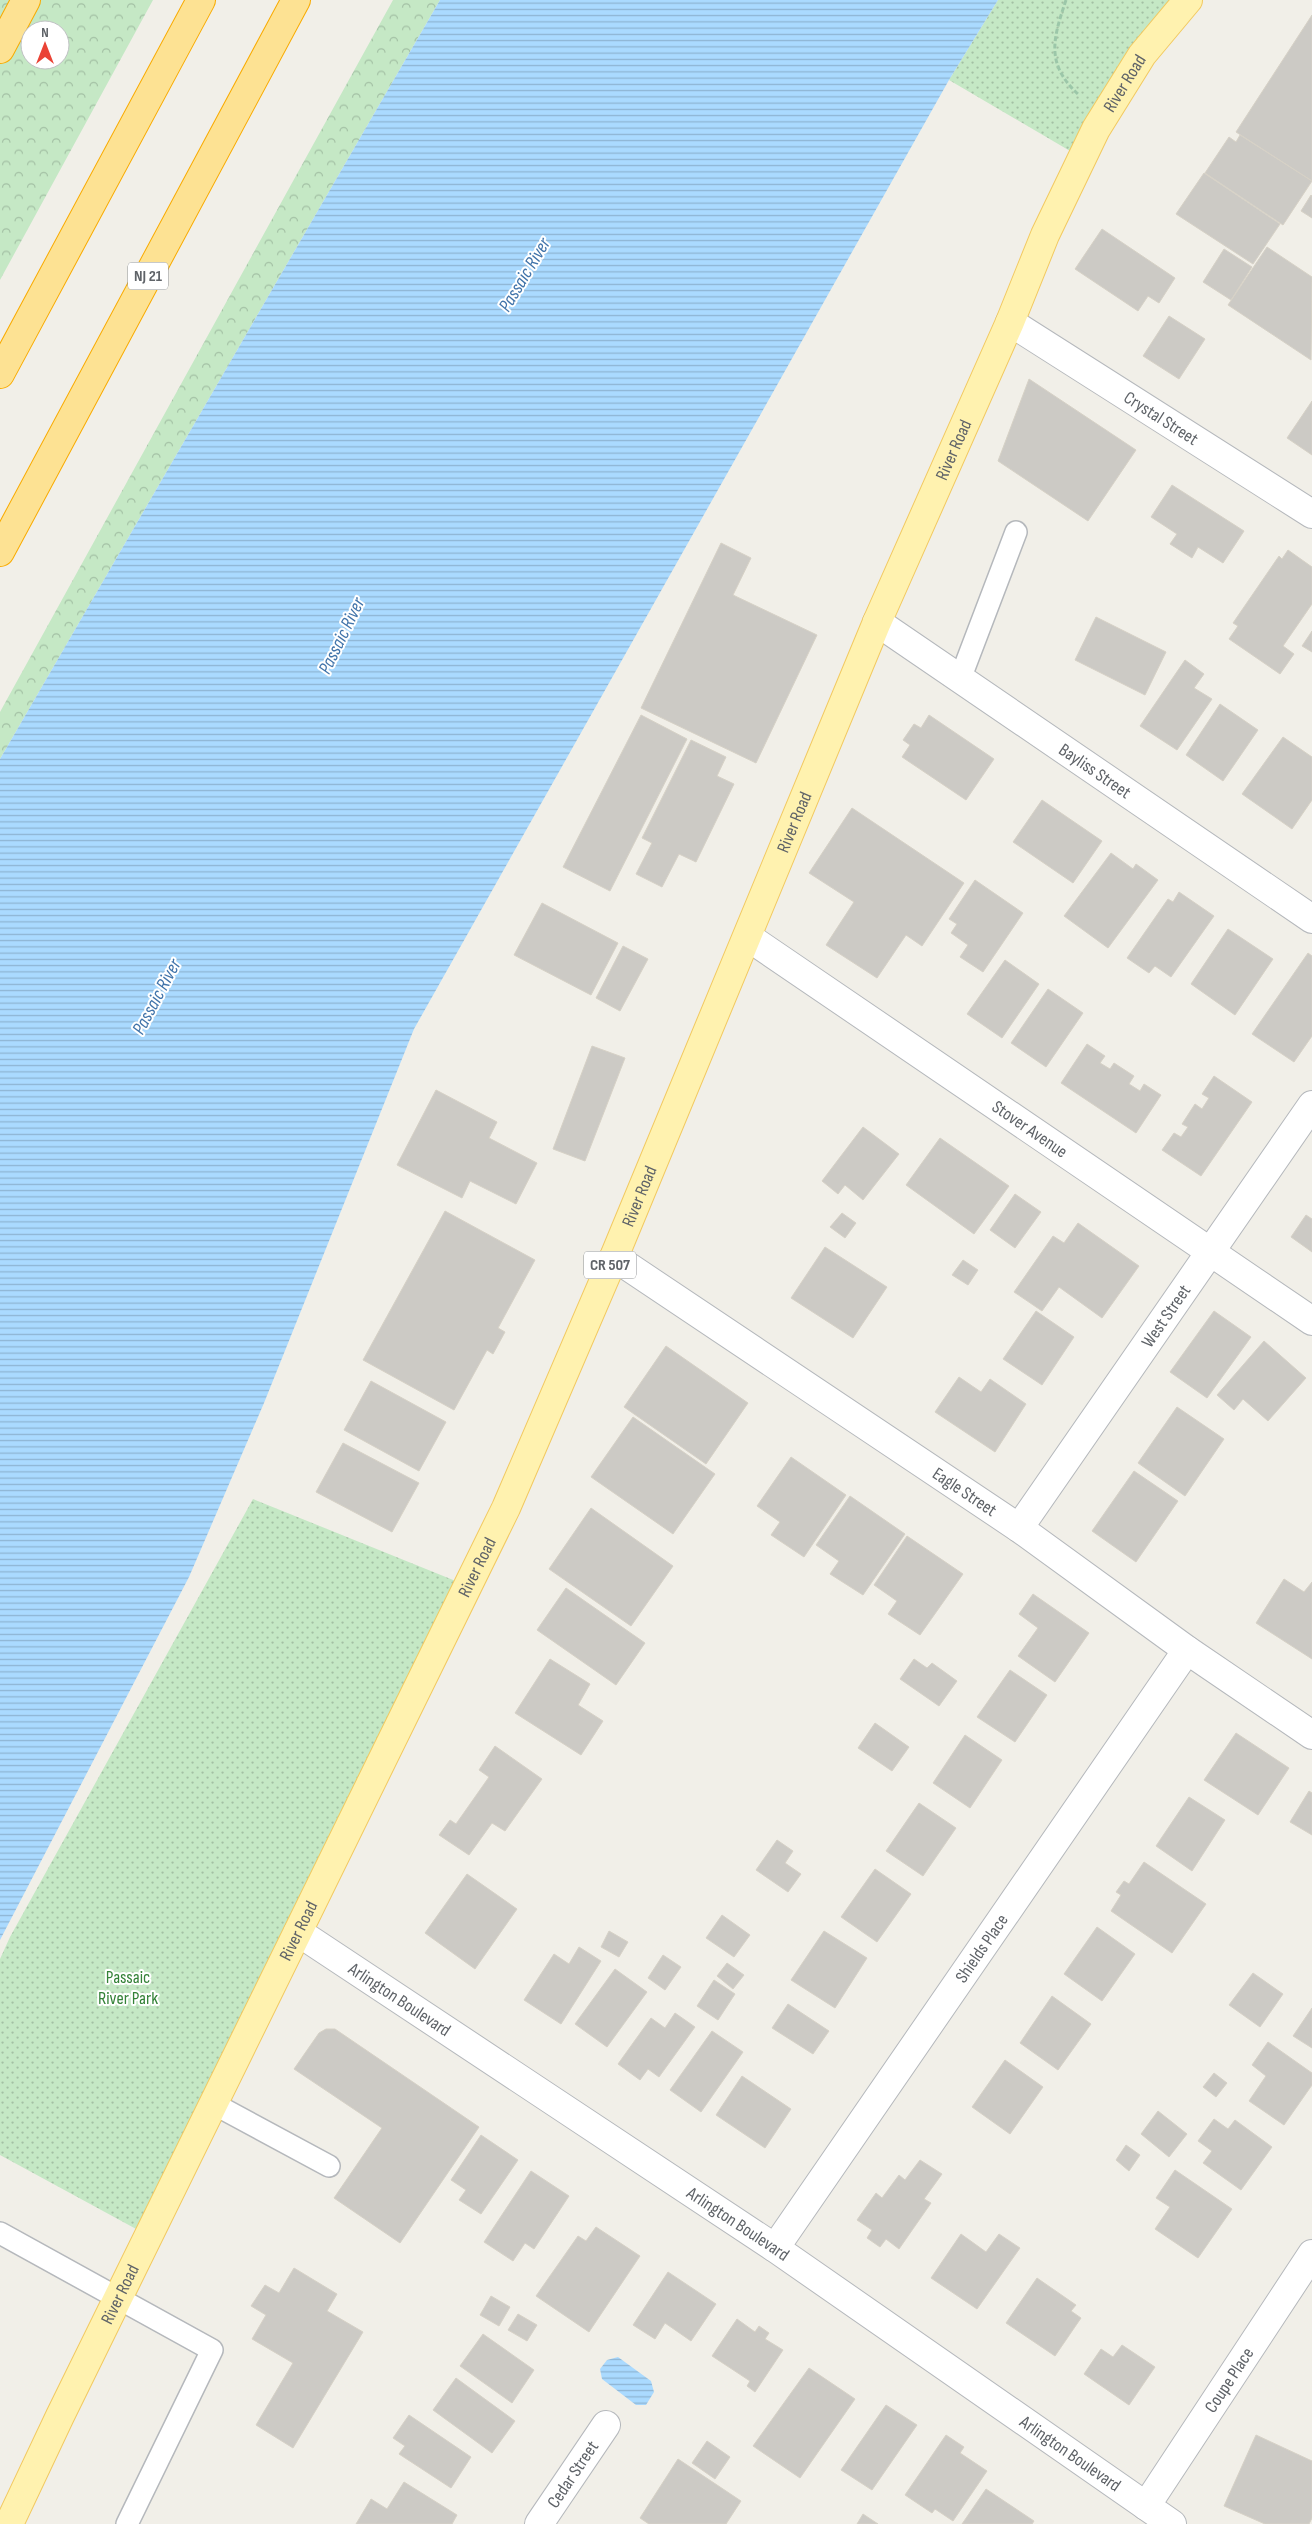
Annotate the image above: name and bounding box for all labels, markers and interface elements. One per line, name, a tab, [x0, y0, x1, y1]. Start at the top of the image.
north arrow	[20, 20, 70, 70]
text: N	[41, 24, 49, 41]
street label: River Road	[1099, 51, 1150, 116]
water label: Passaic River	[494, 233, 556, 316]
road number: NJ 21	[128, 262, 168, 290]
street label: Crystal Street	[1120, 387, 1203, 450]
street label: River Road	[931, 416, 976, 483]
water label: Passaic River	[314, 593, 371, 678]
street label: Bayliss Street	[1055, 739, 1135, 803]
street label: River Road	[772, 789, 816, 856]
water label: Passaic River	[128, 955, 187, 1039]
street label: Stover Avenue	[988, 1096, 1072, 1162]
street label: River Road	[617, 1163, 661, 1230]
road number: CR 507	[584, 1252, 636, 1278]
street label: West Street	[1137, 1280, 1195, 1351]
street label: Eagle Street	[929, 1463, 1001, 1521]
street label: River Road	[453, 1534, 500, 1601]
street label: River Road	[275, 1898, 322, 1964]
street label: Shields Place	[951, 1910, 1012, 1987]
street label: Arlington Boulevard	[344, 1957, 455, 2041]
park label: Passaic River Park	[98, 1967, 158, 2009]
street label: Arlington Boulevard	[682, 2182, 793, 2265]
street label: River Road	[96, 2261, 143, 2328]
street label: Coupe Place	[1200, 2343, 1258, 2416]
street label: Arlington Boulevard	[1015, 2410, 1125, 2496]
street label: Cedar Street	[543, 2436, 603, 2512]

